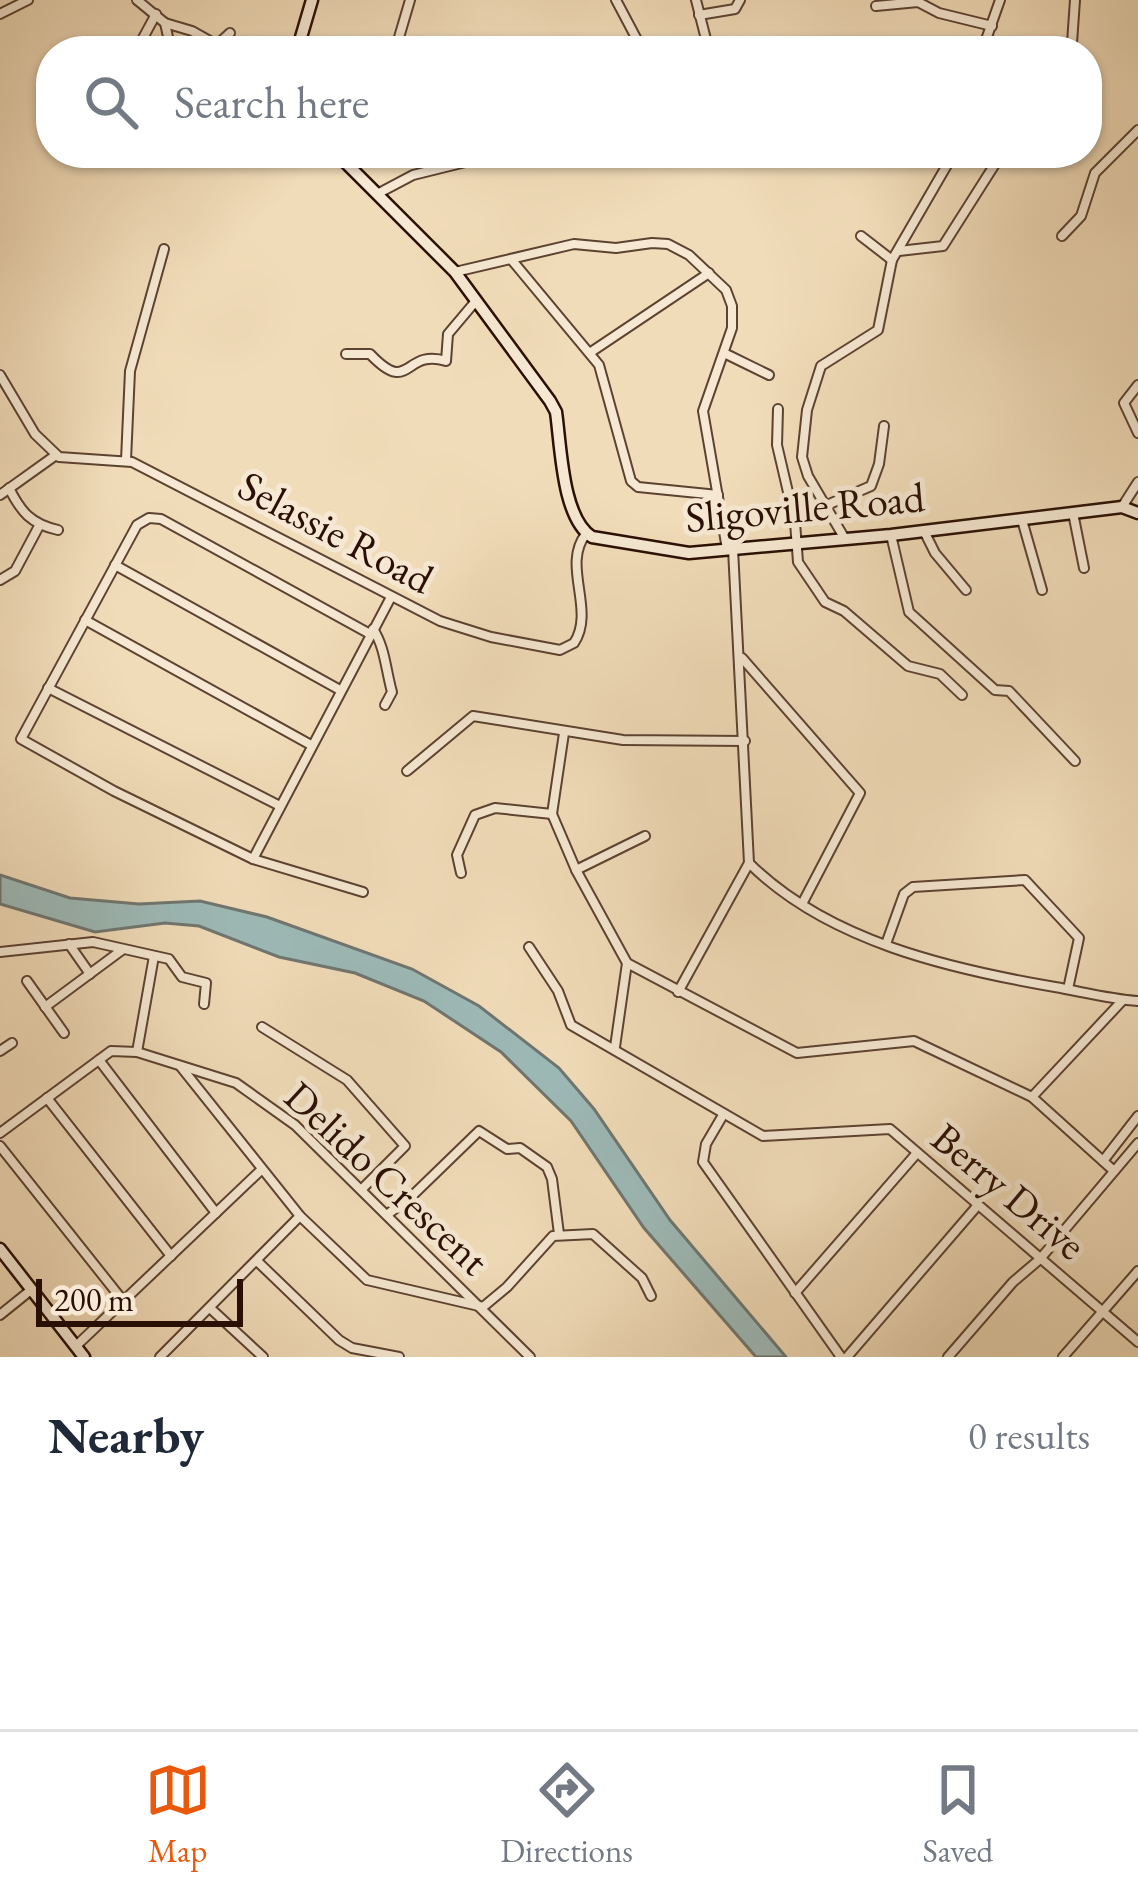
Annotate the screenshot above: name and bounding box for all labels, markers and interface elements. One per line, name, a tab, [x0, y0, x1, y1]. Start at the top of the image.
search box	[36, 36, 1102, 168]
icon: search	[78, 69, 144, 135]
text: Search here	[174, 73, 369, 131]
street label: Selassie Road	[229, 458, 444, 607]
street label: Sligoville Road	[683, 469, 928, 545]
street label: Delido Crescent	[273, 1069, 501, 1287]
street label: Berry Drive	[920, 1110, 1098, 1272]
scale bar	[36, 1273, 243, 1326]
text: 200 m	[54, 1278, 134, 1321]
text: Nearby	[48, 1402, 204, 1468]
text: 0 results	[968, 1410, 1090, 1461]
tab: Map	[145, 1757, 211, 1872]
tab: Directions	[500, 1757, 633, 1872]
tab: Saved	[923, 1757, 993, 1872]

